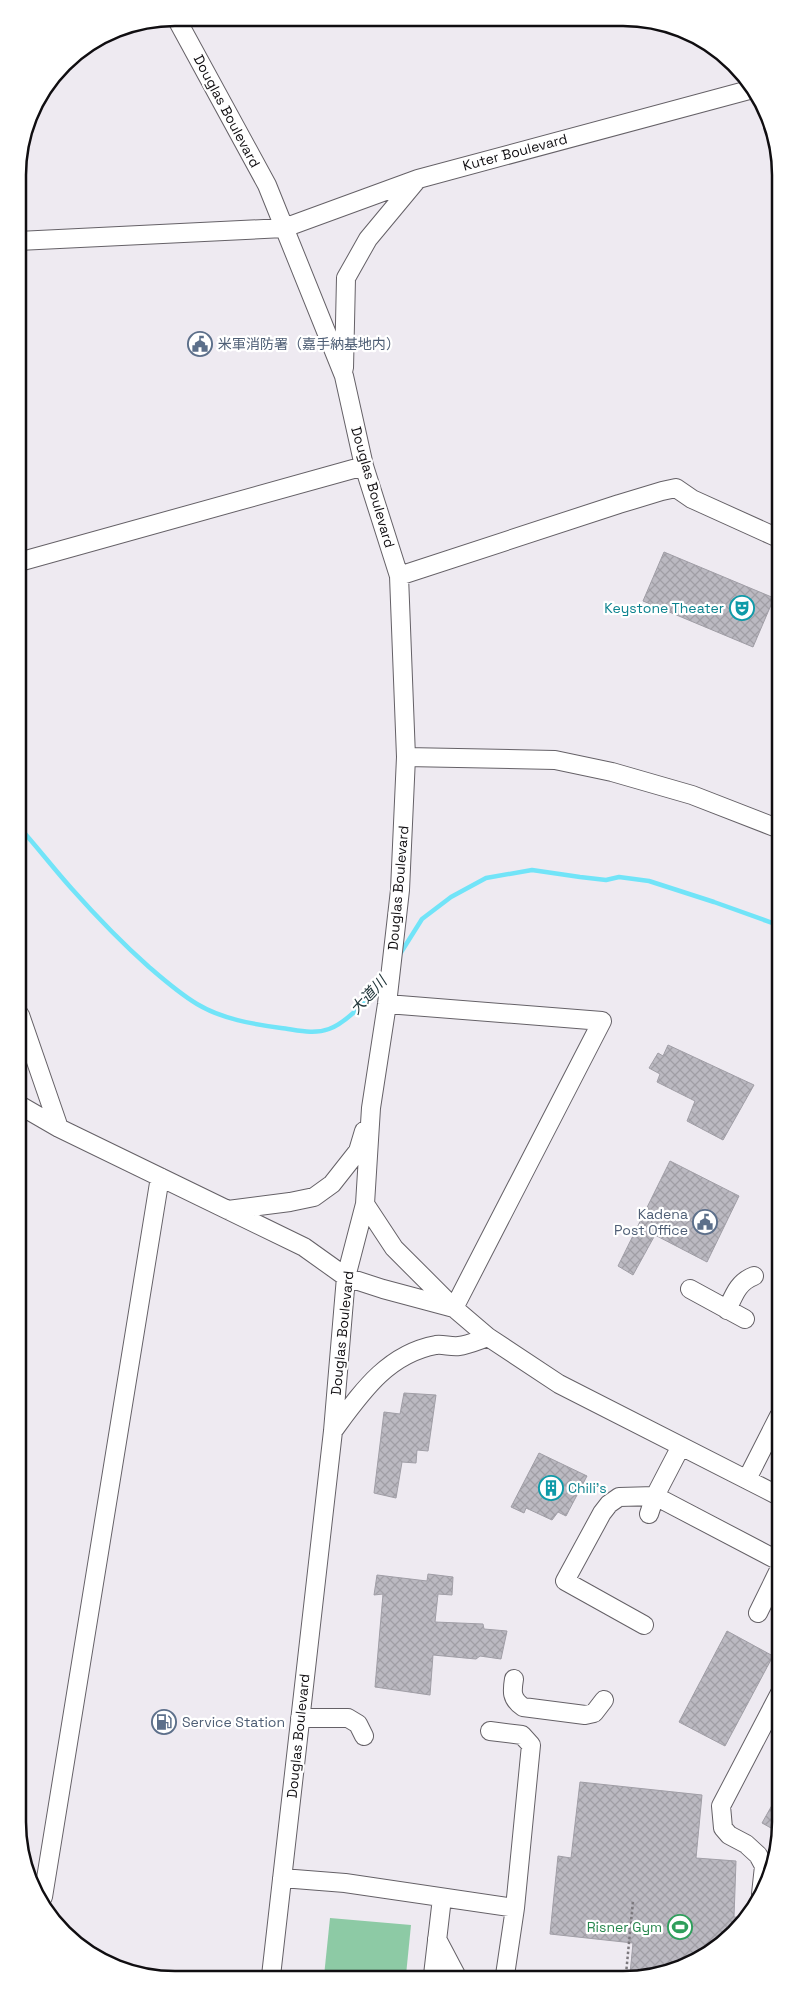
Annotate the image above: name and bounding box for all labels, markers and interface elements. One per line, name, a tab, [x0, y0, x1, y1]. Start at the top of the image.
street label: Douglas Boulevard	[190, 51, 264, 171]
street label: Kuter Boulevard	[461, 129, 569, 175]
public building icon: 米軍消防署（嘉手納基地内）	[187, 331, 213, 357]
place label: 米軍消防署（嘉手納基地内）	[218, 335, 400, 353]
street label: Douglas Boulevard	[347, 424, 399, 550]
theatre icon: Keystone Theater	[729, 595, 755, 621]
place label: Keystone Theater	[604, 599, 724, 617]
street label: Douglas Boulevard	[384, 825, 412, 951]
water label: 大道川	[346, 971, 392, 1018]
place label: Kadena Post Office	[614, 1205, 688, 1239]
public building icon: Kadena Post Office	[692, 1209, 718, 1235]
street label: Douglas Boulevard	[327, 1270, 357, 1396]
building icon: Chili's	[538, 1475, 564, 1501]
place label: Chili's	[568, 1479, 607, 1497]
street label: Douglas Boulevard	[283, 1673, 313, 1799]
fuel station icon: Service Station	[151, 1709, 177, 1735]
place label: Service Station	[182, 1713, 285, 1731]
sports icon: Risner Gym	[667, 1914, 693, 1940]
place label: Risner Gym	[587, 1918, 662, 1936]

